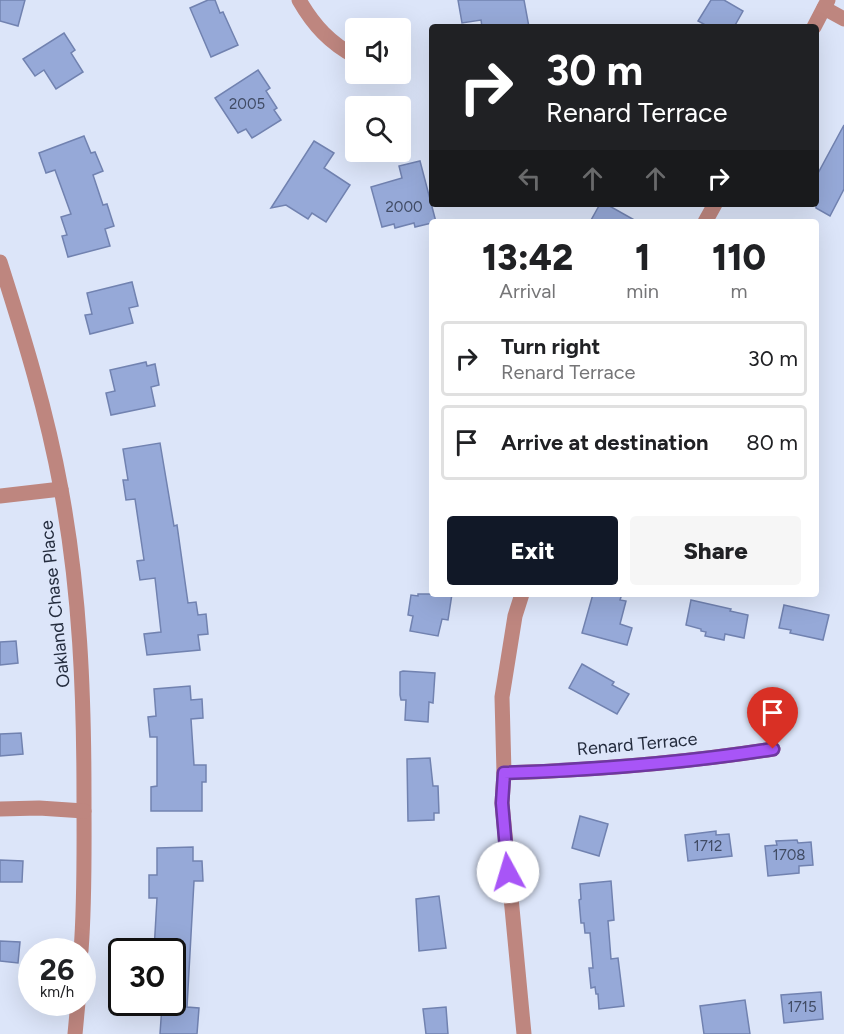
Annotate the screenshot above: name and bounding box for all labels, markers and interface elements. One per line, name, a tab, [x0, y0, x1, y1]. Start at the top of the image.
map controls	[345, 18, 411, 162]
button: sound	[345, 18, 411, 84]
text: 30 m	[546, 45, 643, 96]
icon: right	[447, 48, 525, 126]
house number: 2005	[229, 95, 265, 113]
button: search	[345, 96, 411, 162]
text: Renard Terrace	[546, 96, 727, 129]
icon: left	[513, 162, 546, 195]
icon: ahead	[576, 162, 609, 195]
icon: ahead	[639, 162, 672, 195]
icon: right	[702, 162, 735, 195]
house number: 2000	[385, 198, 423, 216]
text: 13:42	[482, 236, 573, 279]
text: 1	[635, 236, 650, 279]
text: 110	[712, 236, 766, 279]
text: Arrival	[499, 279, 556, 303]
text: min	[626, 279, 659, 303]
text: m	[730, 279, 748, 303]
text: Turn right	[501, 333, 600, 360]
icon: right	[450, 342, 483, 375]
text: 30 m	[748, 345, 798, 372]
text: Renard Terrace	[501, 360, 635, 384]
icon: arrive	[450, 426, 483, 459]
text: Arrive at destination	[501, 429, 709, 456]
text: 80 m	[746, 429, 798, 456]
button: Exit	[447, 516, 618, 585]
button: Share	[630, 516, 801, 585]
street label: Oakland Chase Place	[35, 519, 75, 689]
pin	[747, 687, 798, 749]
icon: arrive	[756, 696, 789, 729]
street label: Renard Terrace	[576, 728, 698, 760]
house number: 1712	[694, 837, 722, 855]
position arrow	[476, 840, 540, 904]
house number: 1708	[772, 846, 806, 864]
speed limit sign: 30	[108, 938, 186, 1016]
text: 26	[40, 951, 74, 988]
text: km/h	[40, 983, 74, 1001]
house number: 1715	[787, 998, 817, 1016]

